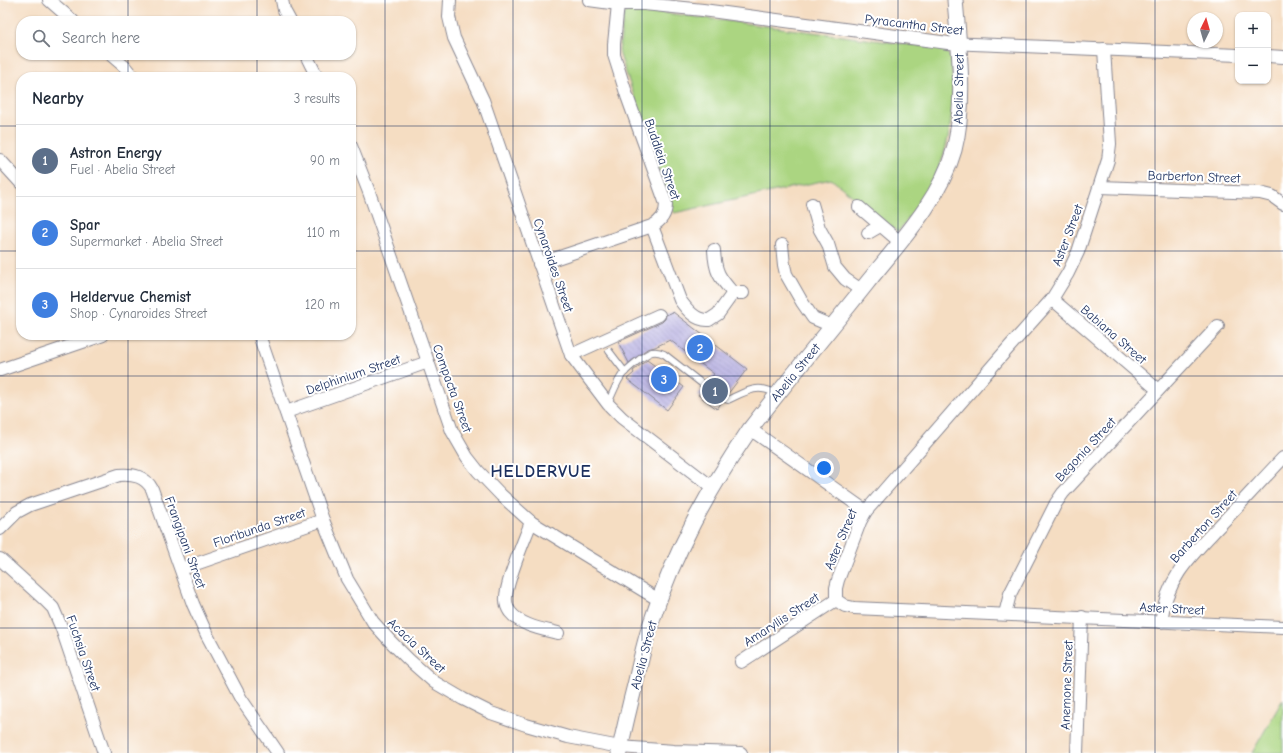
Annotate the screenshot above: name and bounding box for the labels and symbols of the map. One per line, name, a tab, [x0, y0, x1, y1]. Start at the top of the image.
street label: Pyracantha Street	[864, 11, 965, 38]
north arrow	[1187, 12, 1223, 48]
street label: Abelia Street	[950, 52, 967, 124]
street label: Buddleia Street	[642, 117, 684, 203]
street label: Barberton Street	[1147, 167, 1242, 186]
street label: Aster Street	[1049, 201, 1087, 268]
street label: Cynaroides Street	[530, 216, 577, 315]
street label: Babiana Street	[1078, 302, 1151, 368]
pin: 2	[687, 333, 713, 363]
street label: Abelia Street	[767, 339, 824, 404]
street label: Compacta Street	[430, 342, 476, 435]
street label: Delphinium Street	[304, 351, 404, 398]
pin: 3	[651, 364, 677, 394]
pin: 1	[702, 376, 728, 406]
street label: Begonia Street	[1052, 413, 1120, 484]
your location	[814, 458, 834, 478]
district label: HELDERVUE	[490, 462, 592, 481]
street label: Barberton Street	[1167, 486, 1241, 566]
street label: Frangipani Street	[162, 494, 210, 591]
street label: Floribunda Street	[211, 504, 308, 550]
street label: Aster Street	[821, 505, 861, 572]
street label: Amaryllis Street	[741, 589, 823, 649]
street label: Aster Street	[1139, 599, 1206, 618]
street label: Fuchsia Street	[64, 613, 104, 694]
street label: Acacia Street	[385, 615, 450, 677]
street label: Abelia Street	[627, 618, 660, 691]
street label: Anemone Street	[1057, 639, 1076, 730]

